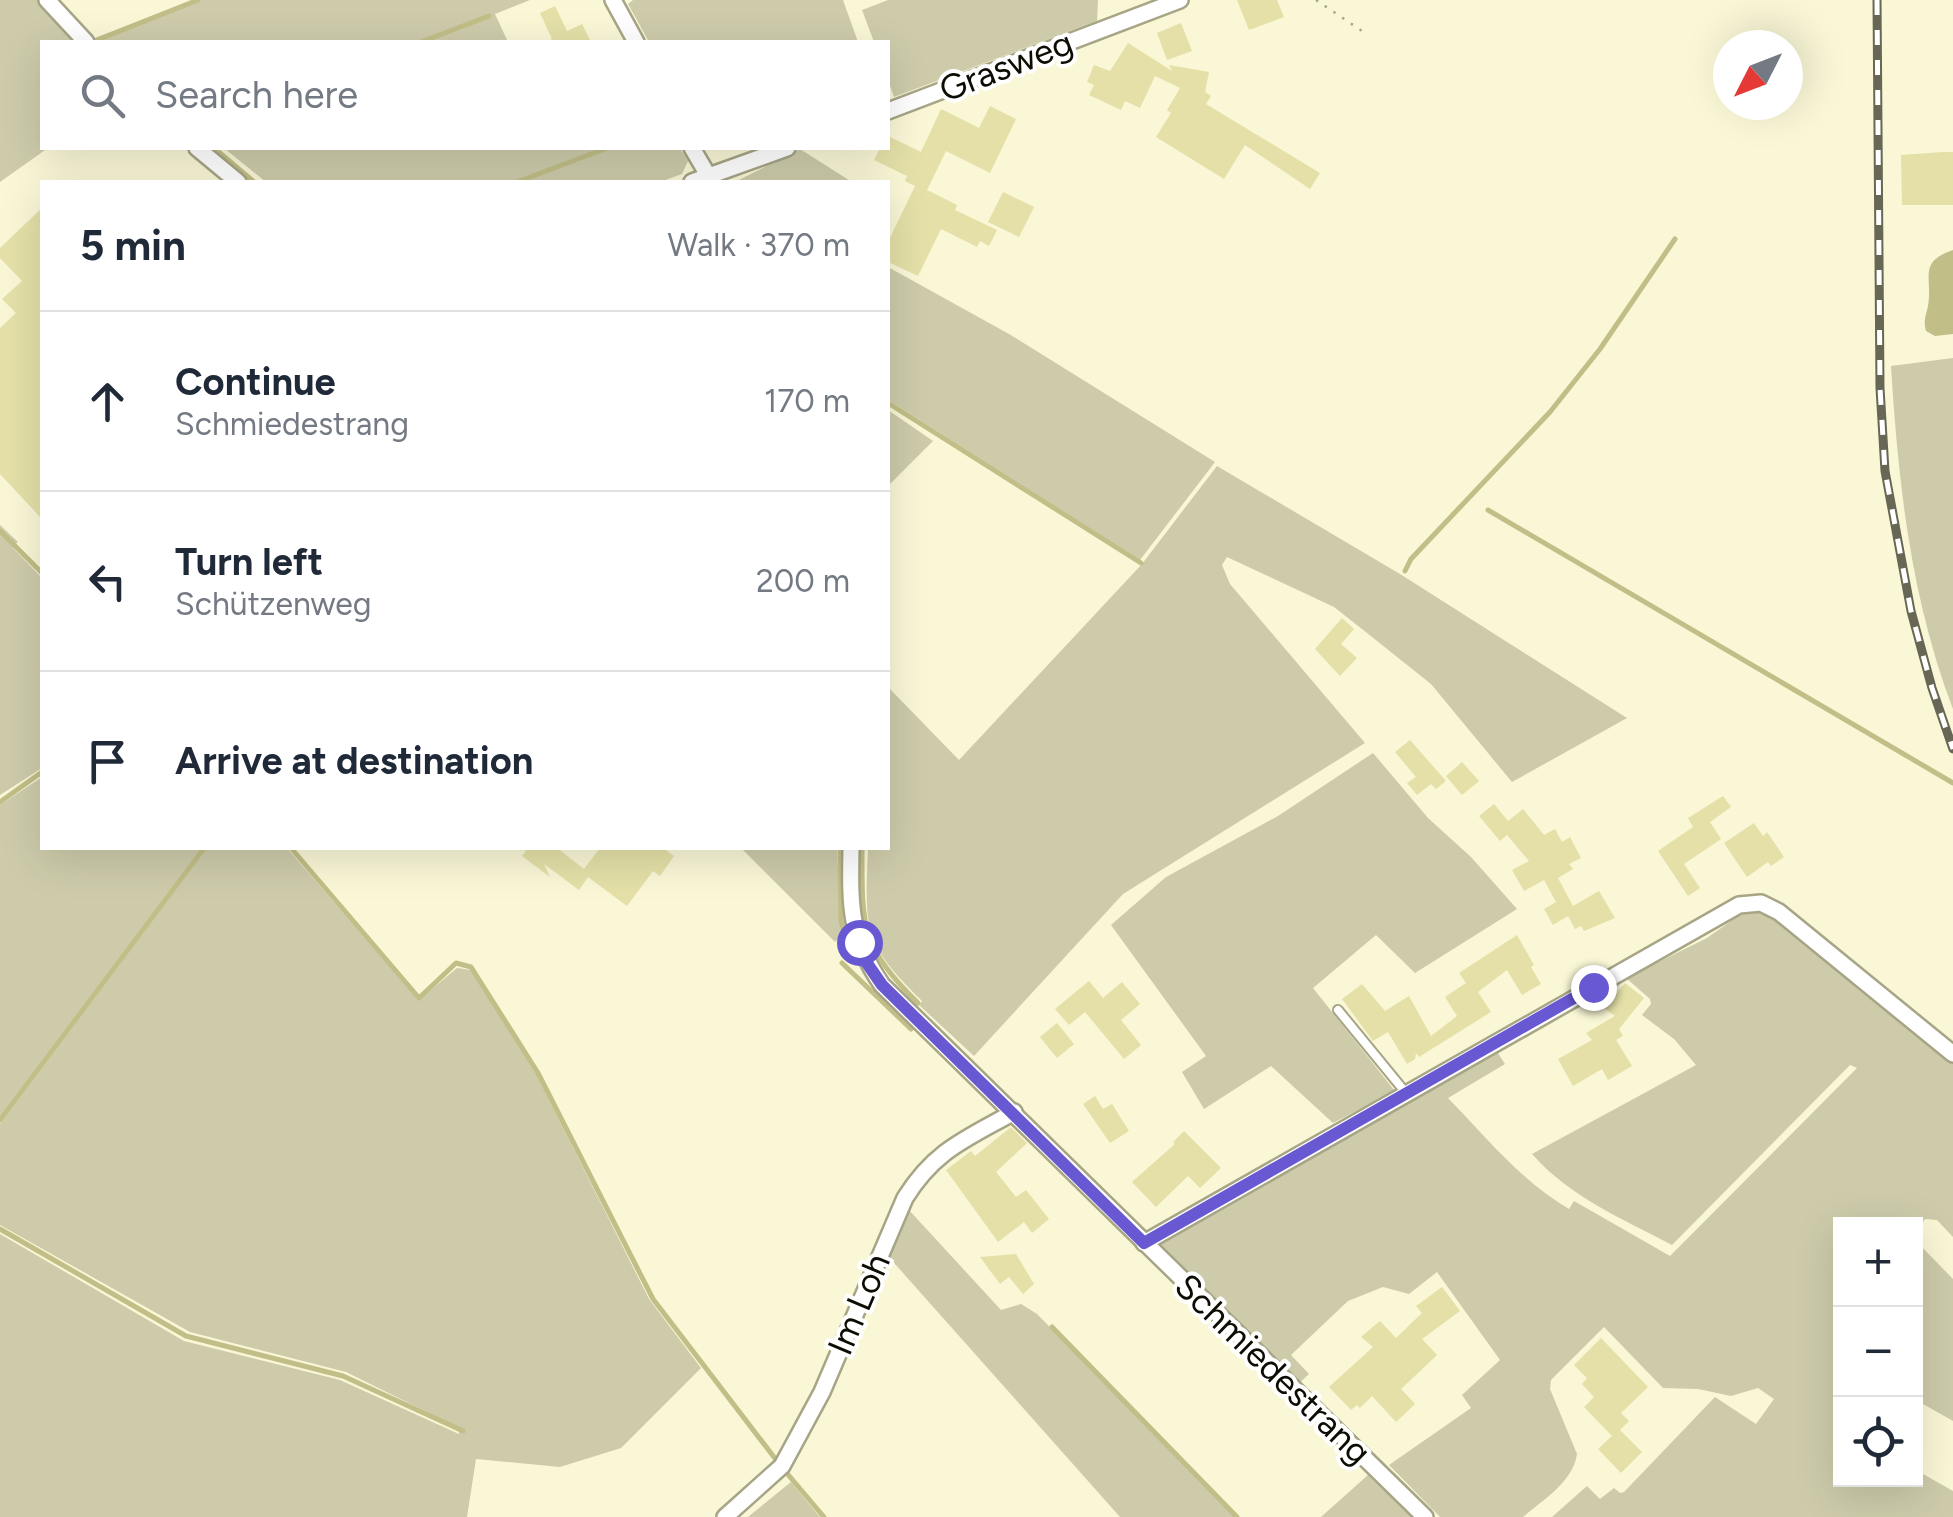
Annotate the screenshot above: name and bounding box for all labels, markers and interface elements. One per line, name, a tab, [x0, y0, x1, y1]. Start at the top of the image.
street label: Grasweg	[933, 21, 1079, 111]
north arrow	[1713, 30, 1803, 120]
search box	[40, 40, 890, 150]
icon: search	[75, 68, 130, 123]
text: Search here	[155, 72, 358, 118]
text: 5 min	[80, 220, 186, 271]
text: Walk · 370 m	[668, 226, 850, 264]
text: Continue	[175, 359, 336, 405]
icon: ahead	[80, 374, 135, 429]
text: 170 m	[764, 382, 850, 420]
text: Schmiedestrang	[175, 405, 409, 443]
text: Turn left	[175, 539, 323, 585]
icon: left	[80, 554, 135, 609]
text: 200 m	[756, 562, 850, 600]
text: Schützenweg	[175, 585, 372, 623]
icon: arrive	[80, 734, 135, 789]
text: Arrive at destination	[175, 738, 533, 784]
route start	[837, 920, 883, 966]
route end	[1571, 965, 1617, 1011]
map controls	[1833, 1217, 1923, 1487]
button: +	[1833, 1217, 1923, 1307]
street label: Im Loh	[819, 1247, 899, 1361]
street label: Schmiedestrang	[1166, 1265, 1380, 1473]
button: −	[1833, 1307, 1923, 1397]
button: locate	[1833, 1397, 1923, 1487]

